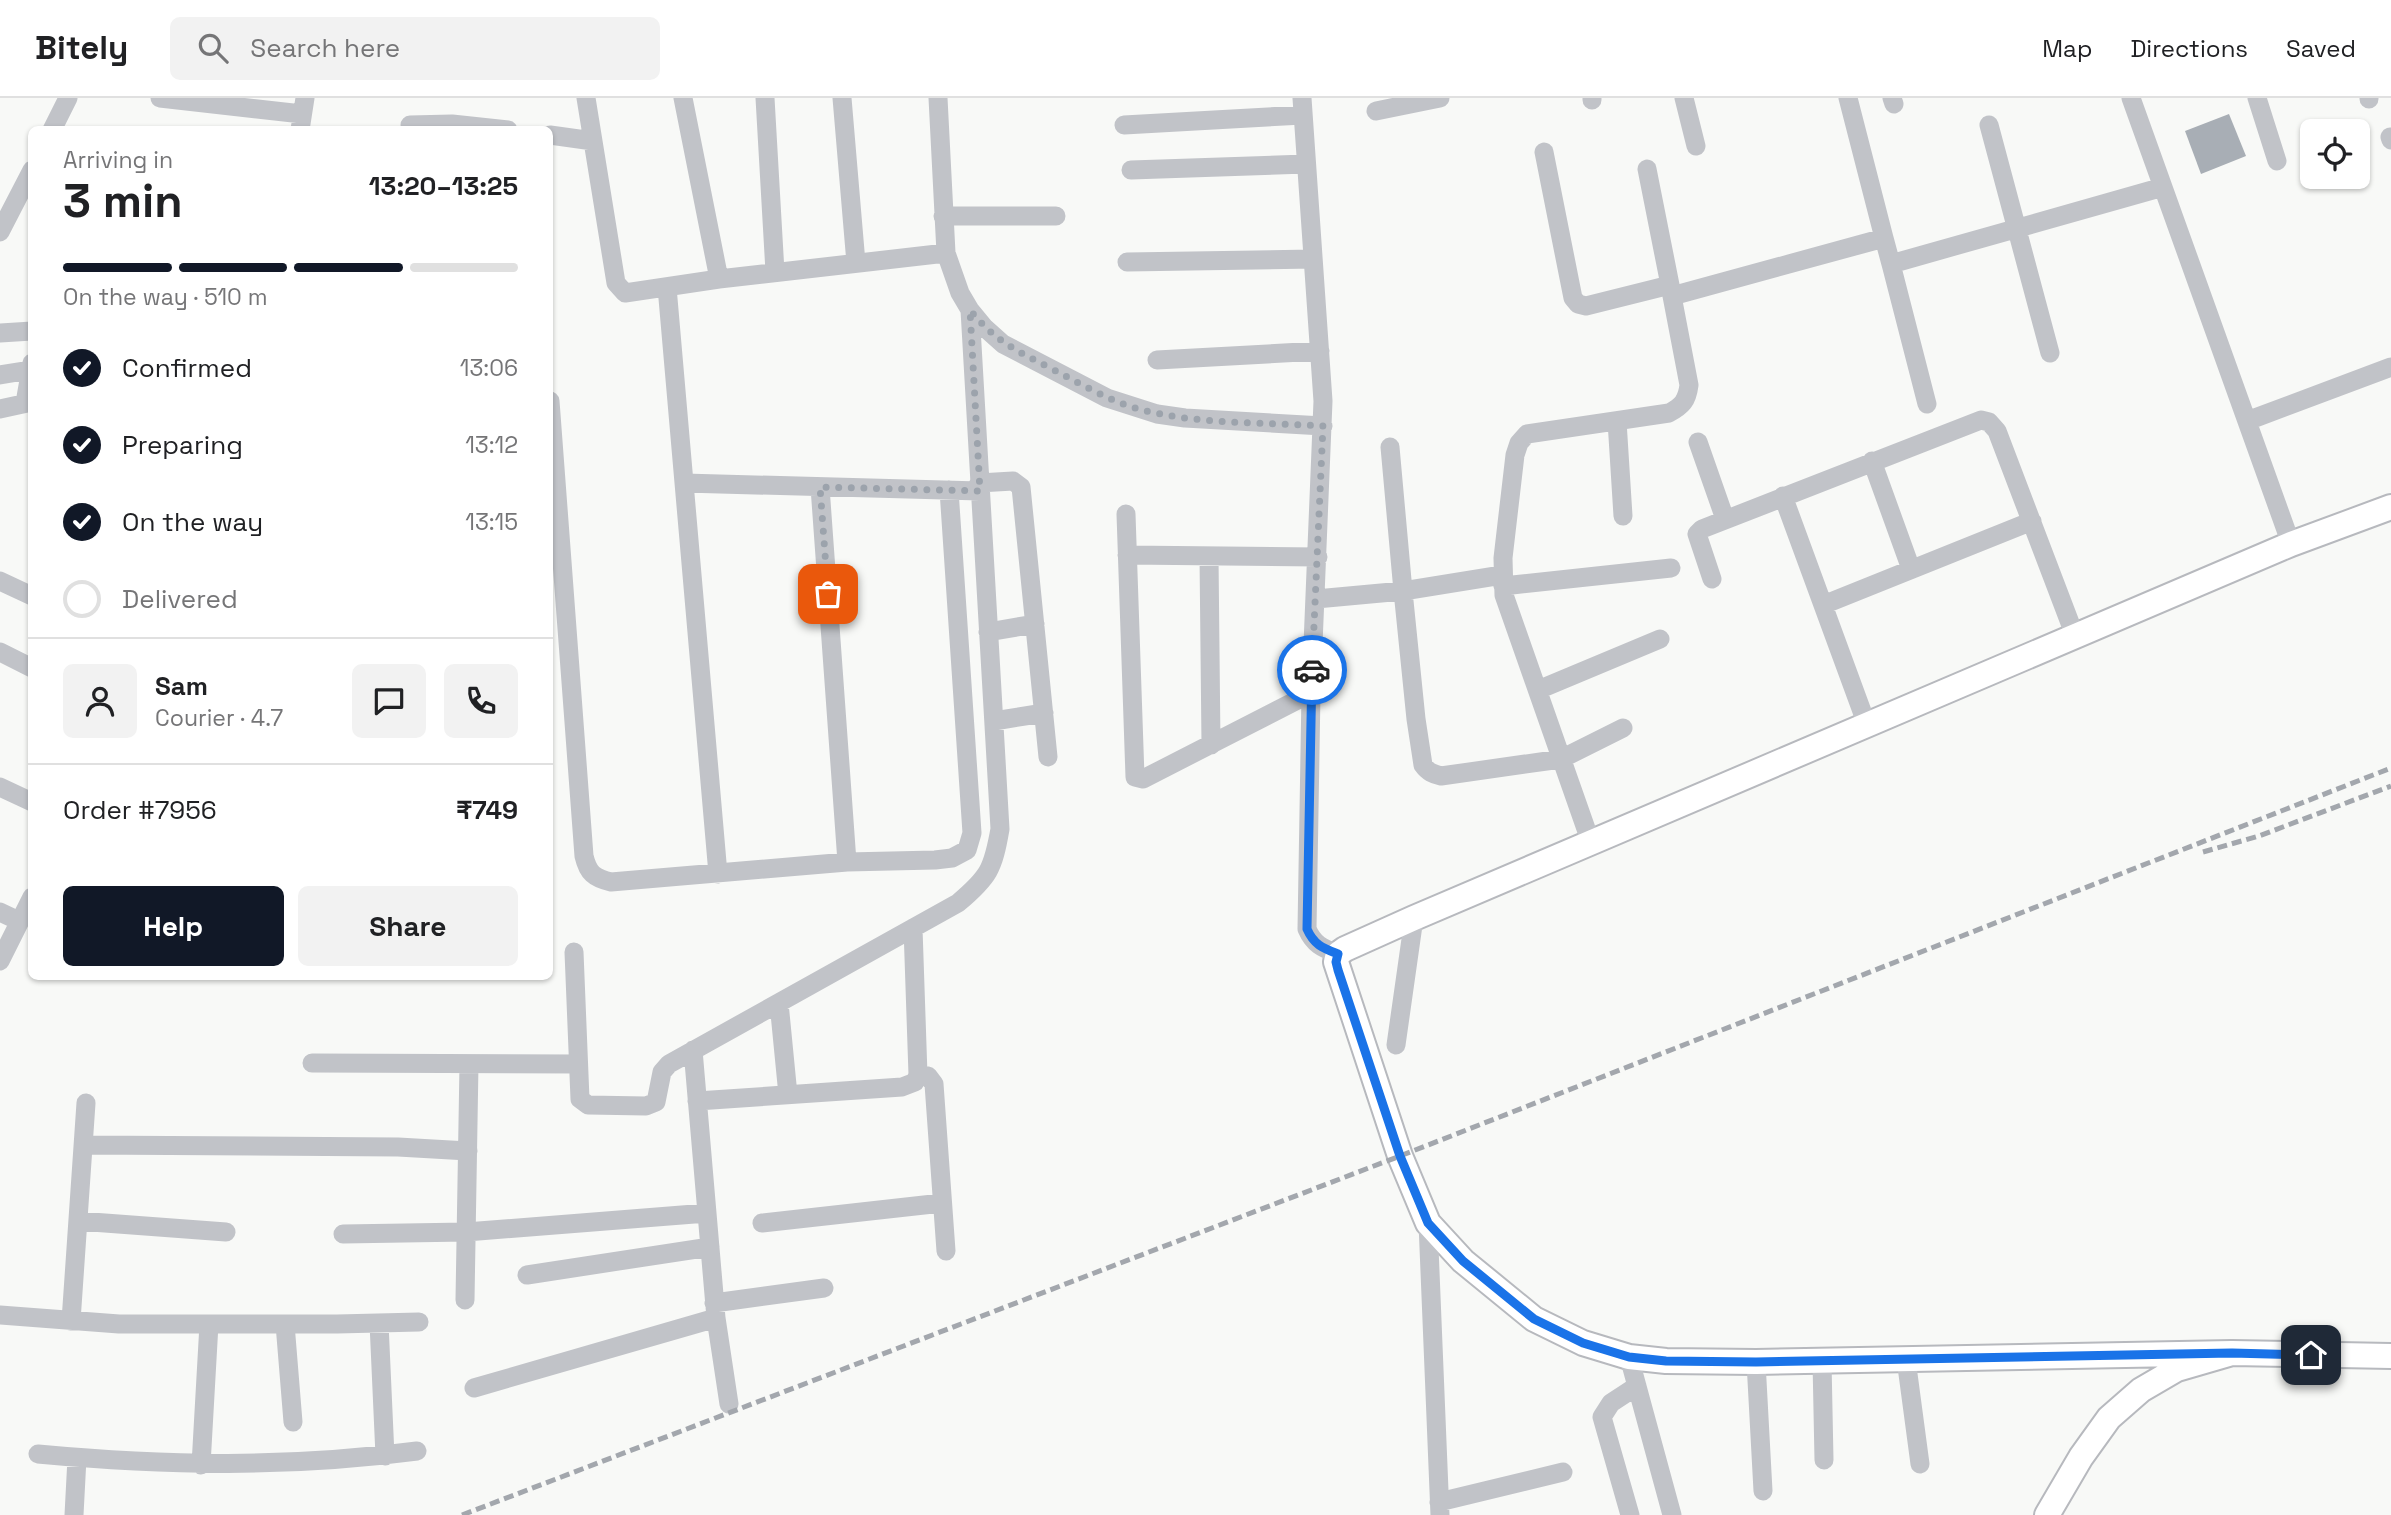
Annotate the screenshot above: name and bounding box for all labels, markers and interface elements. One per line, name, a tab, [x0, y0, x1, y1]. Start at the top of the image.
search box	[170, 17, 660, 80]
text: Bitely	[35, 27, 128, 69]
icon: search	[194, 29, 232, 67]
text: Search here	[250, 31, 400, 65]
text: Map	[2042, 33, 2092, 64]
text: Directions	[2130, 33, 2248, 64]
text: Saved	[2286, 33, 2356, 64]
map controls	[2300, 119, 2370, 189]
button: locate	[2300, 119, 2370, 189]
text: Arriving in	[63, 145, 173, 175]
text: 13:20–13:25	[369, 169, 518, 203]
text: 3 min	[63, 172, 183, 230]
text: On the way · 510 m	[63, 282, 267, 312]
icon: check	[63, 349, 101, 387]
text: Confirmed	[122, 351, 252, 385]
text: 13:06	[460, 353, 518, 383]
icon: check	[63, 426, 101, 464]
text: Preparing	[122, 428, 243, 462]
text: 13:12	[465, 430, 518, 460]
icon: check	[63, 503, 101, 541]
text: On the way	[122, 505, 263, 539]
text: 13:15	[465, 507, 518, 537]
pin	[798, 564, 858, 624]
icon: bag	[809, 575, 847, 613]
text: Delivered	[122, 582, 238, 616]
courier	[1277, 635, 1347, 705]
icon: car	[1293, 651, 1331, 689]
button: person	[63, 664, 137, 738]
button: chat	[352, 664, 426, 738]
button: phone	[444, 664, 518, 738]
text: Sam	[155, 669, 208, 703]
text: Courier · 4.7	[155, 703, 283, 733]
text: Order #7956	[63, 793, 217, 827]
text: ₹749	[456, 793, 518, 827]
button: Help	[63, 886, 284, 966]
button: Share	[298, 886, 518, 966]
pin	[2281, 1325, 2341, 1385]
icon: home	[2292, 1336, 2330, 1374]

